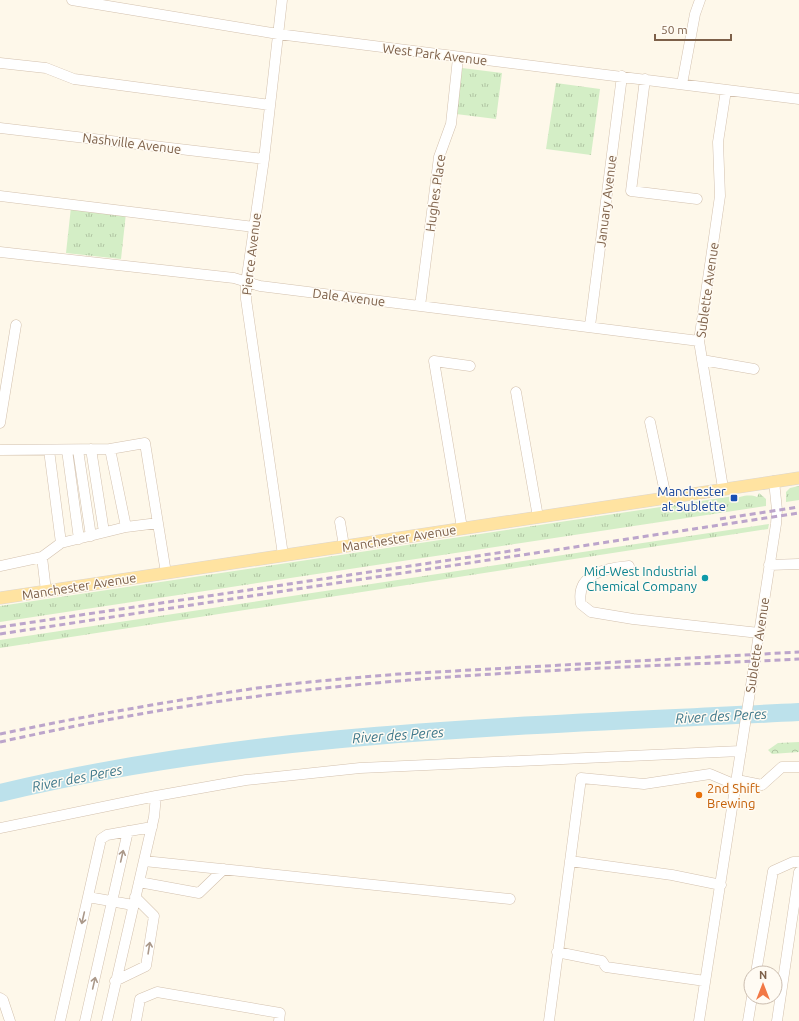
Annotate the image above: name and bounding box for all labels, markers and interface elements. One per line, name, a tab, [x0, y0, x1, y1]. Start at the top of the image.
scale bar	[655, 16, 731, 42]
text: 50 m	[661, 23, 688, 36]
street label: West Park Avenue	[382, 41, 488, 67]
street label: Nashville Avenue	[82, 130, 182, 156]
street label: Hughes Place	[423, 153, 447, 233]
street label: January Avenue	[593, 154, 619, 248]
street label: Pierce Avenue	[239, 212, 263, 296]
street label: Sublette Avenue	[693, 241, 721, 339]
street label: Dale Avenue	[312, 286, 386, 308]
place label: Manchester at Sublette	[657, 484, 726, 513]
marker: Manchester at Sublette	[729, 493, 739, 503]
street label: Manchester Avenue	[341, 522, 457, 554]
place label: Mid-West Industrial Chemical Company	[584, 564, 698, 593]
street label: Manchester Avenue	[21, 570, 137, 602]
marker: Mid-West Industrial Chemical Company	[700, 573, 710, 583]
street label: Sublette Avenue	[743, 596, 771, 694]
water label: River des Peres	[675, 706, 767, 726]
water label: River des Peres	[352, 724, 444, 746]
water label: River des Peres	[30, 761, 124, 795]
place label: 2nd Shift Brewing	[707, 781, 760, 810]
marker: 2nd Shift Brewing	[694, 790, 704, 800]
one-way arrow	[118, 850, 126, 863]
one-way arrow	[79, 911, 87, 924]
one-way arrow	[145, 942, 153, 955]
north arrow	[743, 965, 783, 1005]
text: N	[759, 969, 767, 981]
one-way arrow	[90, 977, 98, 990]

